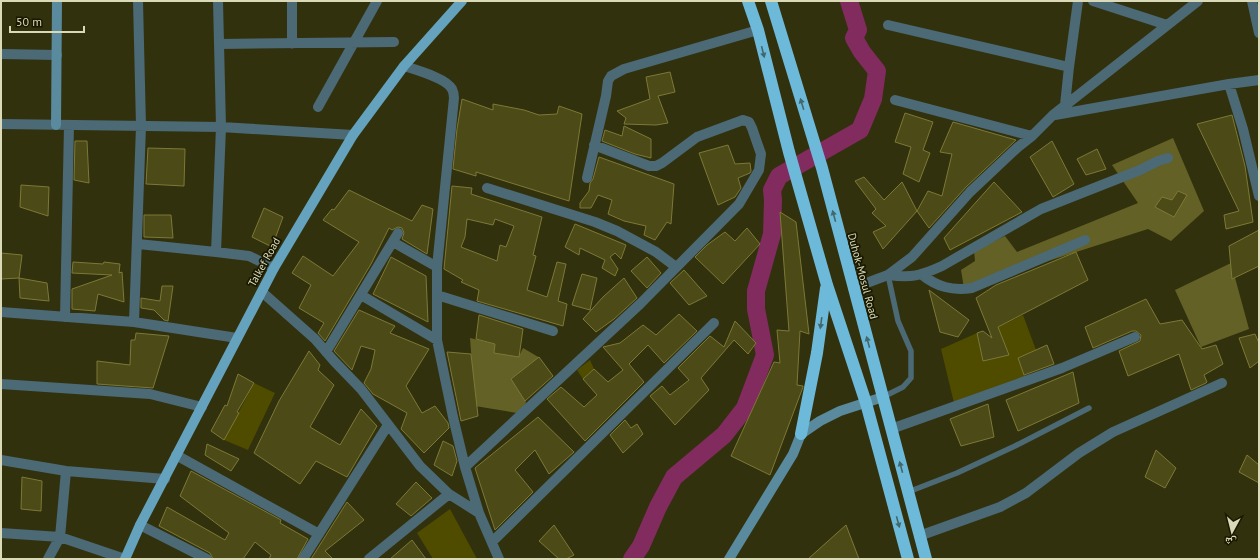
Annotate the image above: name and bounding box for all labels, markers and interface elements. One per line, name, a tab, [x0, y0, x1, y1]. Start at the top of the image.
scale bar	[10, 8, 84, 34]
text: 50 m	[16, 14, 42, 29]
one-way arrow	[760, 46, 766, 58]
one-way arrow	[799, 97, 805, 109]
one-way arrow	[831, 210, 837, 222]
street label: Duhok-Mosul Road	[845, 232, 881, 321]
street label: Talkef Road	[245, 235, 283, 289]
one-way arrow	[818, 317, 824, 329]
one-way arrow	[864, 336, 870, 348]
one-way arrow	[898, 461, 904, 473]
north arrow	[1212, 512, 1252, 552]
one-way arrow	[895, 516, 901, 528]
text: ش	[1224, 533, 1238, 550]

